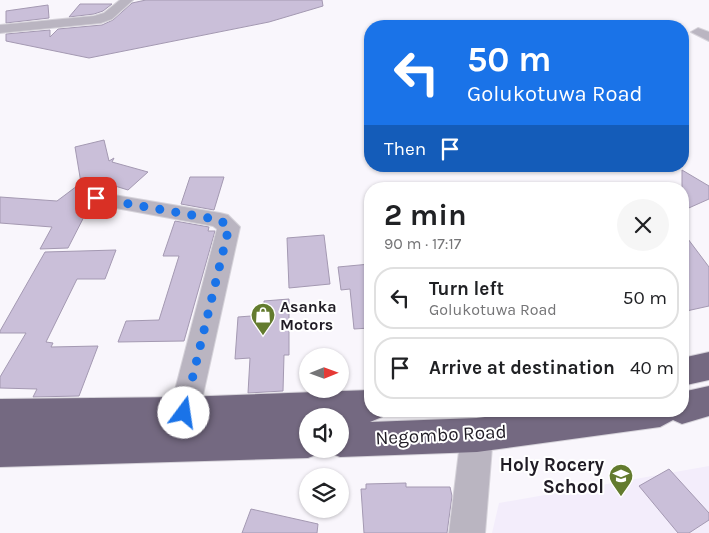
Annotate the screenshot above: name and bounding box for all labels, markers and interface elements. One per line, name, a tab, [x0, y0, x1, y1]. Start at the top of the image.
text: 50 m	[467, 39, 552, 80]
icon: left	[384, 40, 449, 105]
text: Golukotuwa Road	[467, 81, 643, 107]
icon: arrive	[436, 135, 464, 163]
text: Then	[384, 138, 426, 160]
pin	[75, 177, 117, 219]
icon: arrive	[82, 184, 110, 212]
text: 2 min	[384, 197, 467, 233]
button: close	[617, 199, 669, 251]
text: 90 m · 17:17	[384, 234, 461, 253]
text: Turn left	[429, 278, 504, 300]
icon: left	[386, 284, 414, 312]
text: 50 m	[623, 287, 667, 309]
place label: Asanka Motors	[280, 297, 337, 334]
text: Golukotuwa Road	[429, 300, 557, 319]
shop icon: Asanka Motors	[250, 302, 276, 336]
north arrow	[299, 348, 349, 398]
map controls	[299, 348, 349, 518]
icon: arrive	[386, 354, 414, 382]
text: Arrive at destination	[429, 357, 615, 379]
text: 40 m	[630, 357, 674, 379]
position arrow	[157, 386, 209, 438]
button: sound	[299, 408, 349, 458]
street label: Negombo Road	[375, 421, 507, 449]
place label: Holy Rocery School	[500, 454, 604, 498]
school or university icon: Holy Rocery School	[608, 463, 634, 497]
button: layers	[299, 468, 349, 518]

